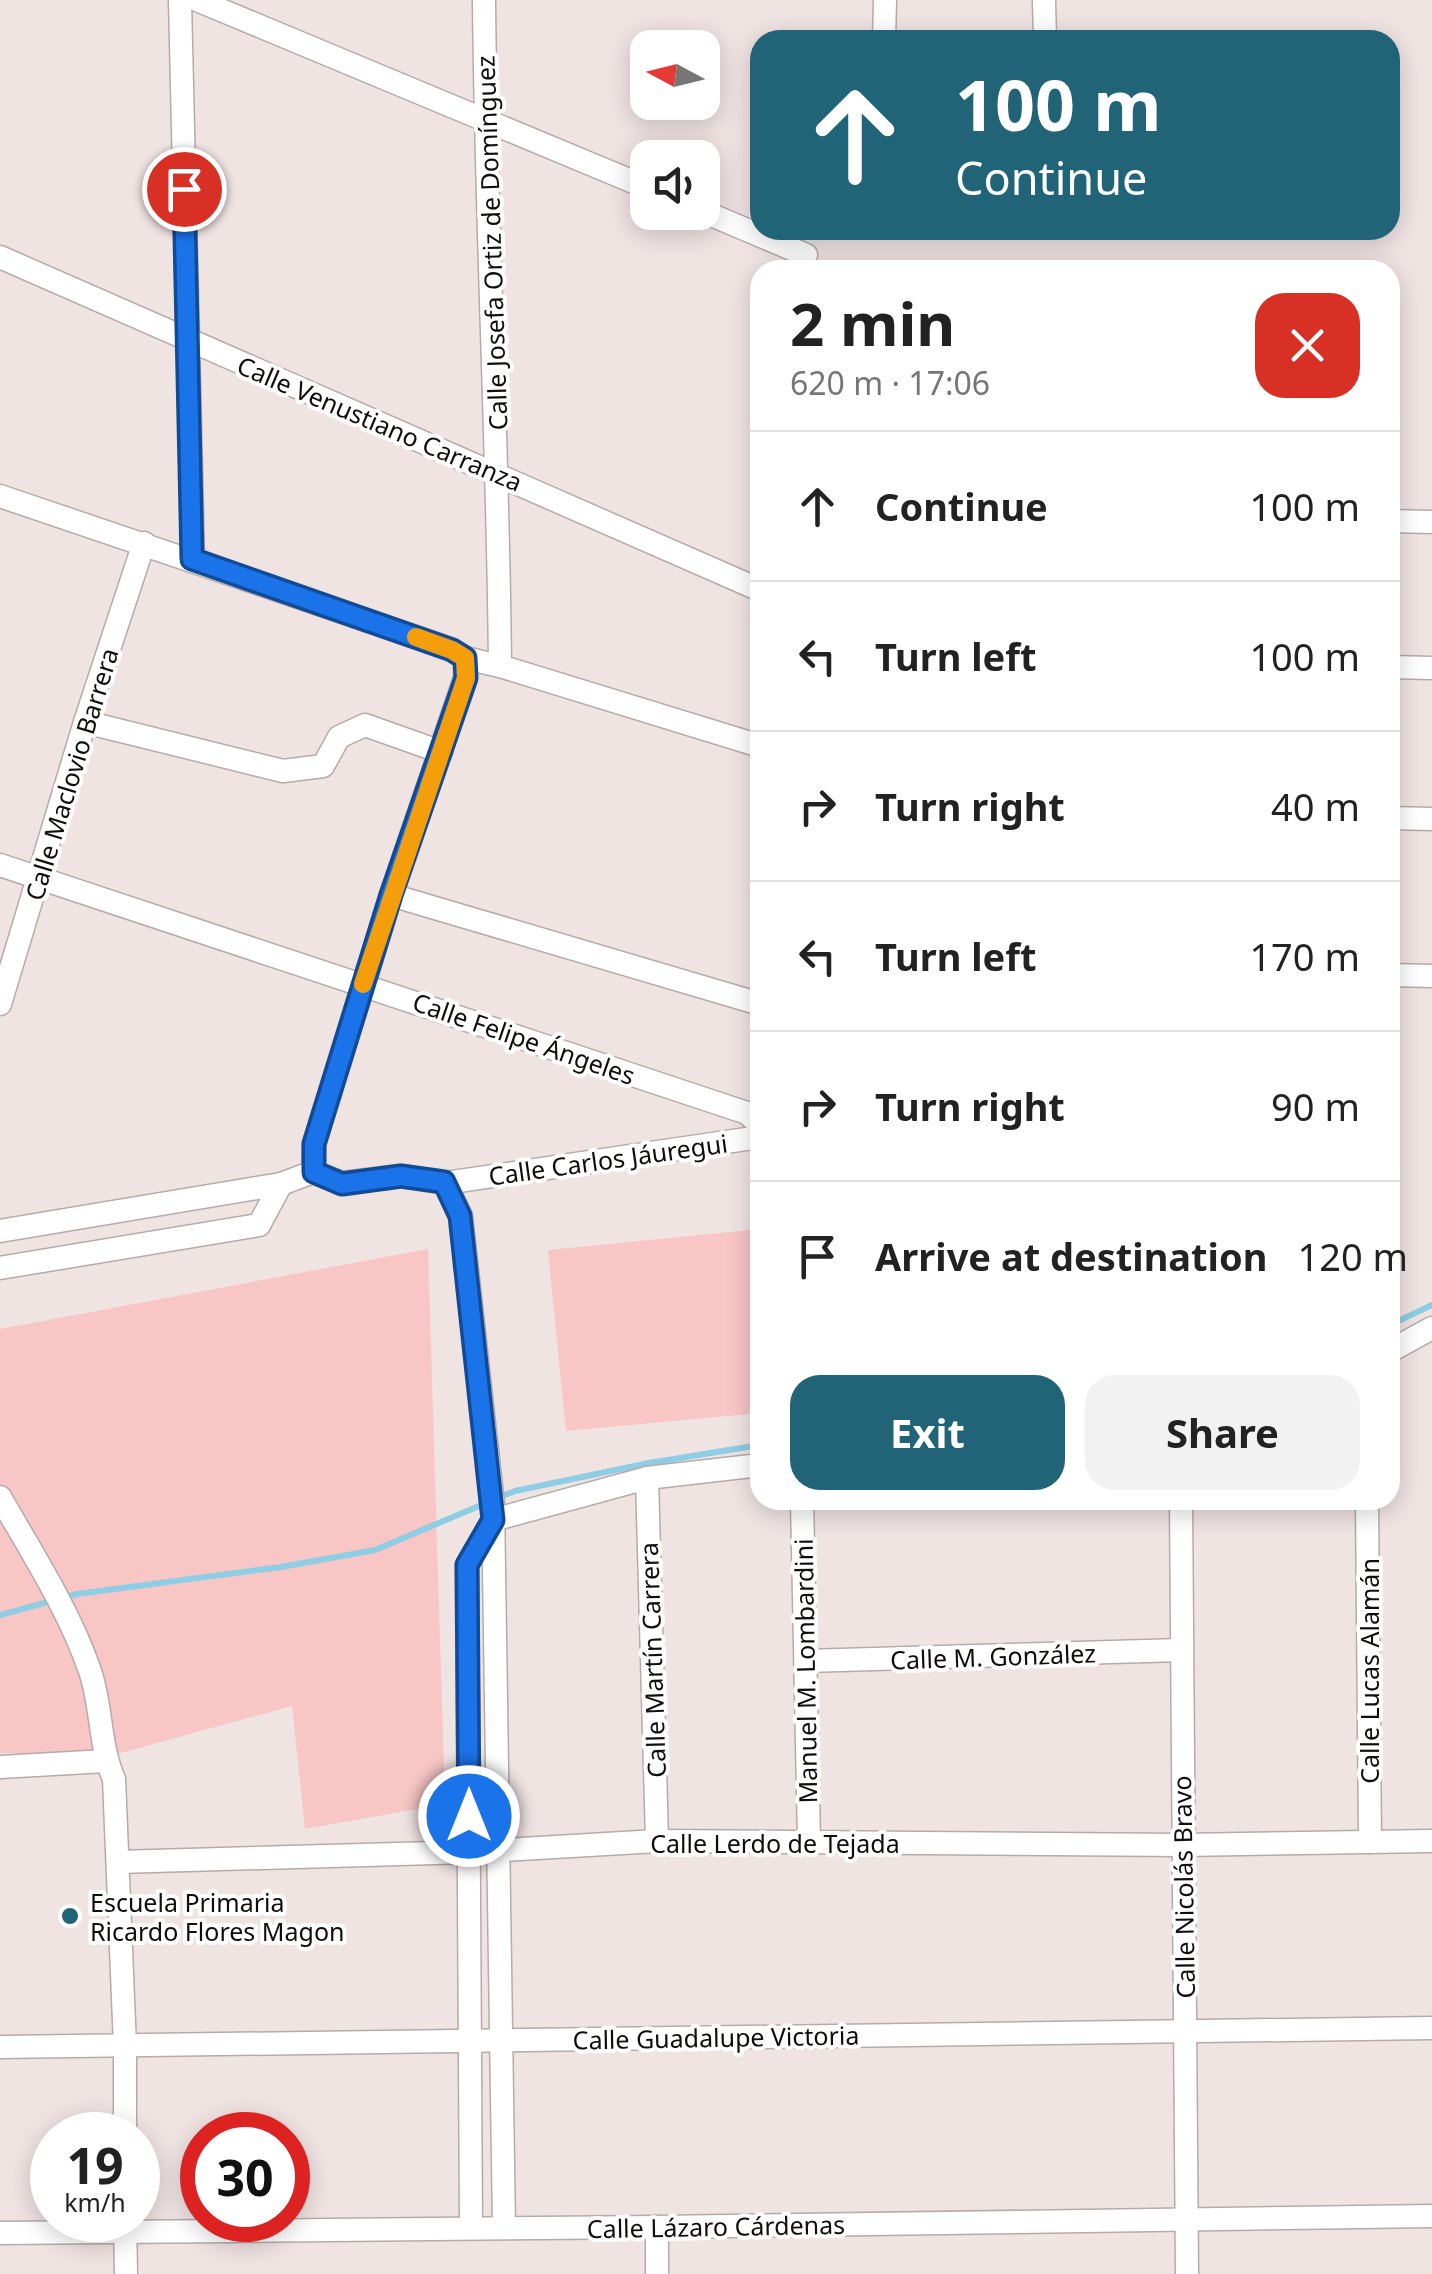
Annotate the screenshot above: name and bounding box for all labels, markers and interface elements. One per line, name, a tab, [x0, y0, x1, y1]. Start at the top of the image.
north arrow	[630, 30, 720, 120]
map controls	[630, 30, 720, 230]
street label: Calle Josefa Ortiz de Domínguez	[467, 55, 515, 431]
text: 100 m	[955, 56, 1162, 152]
icon: ahead	[790, 70, 920, 200]
button: sound	[630, 140, 720, 230]
pin	[142, 147, 227, 232]
text: Continue	[955, 147, 1147, 208]
icon: arrive	[157, 162, 212, 217]
text: 2 min	[790, 282, 955, 364]
button: close	[1255, 293, 1360, 398]
street label: Calle Venustiano Carranza	[232, 347, 528, 499]
text: 620 m · 17:06	[790, 361, 990, 404]
icon: ahead	[790, 479, 845, 534]
text: Continue	[875, 480, 1048, 532]
text: 100 m	[1249, 480, 1360, 532]
icon: left	[790, 629, 845, 684]
text: Turn left	[875, 630, 1037, 682]
text: 100 m	[1249, 630, 1360, 682]
street label: Calle Maclovio Barrera	[16, 644, 126, 904]
icon: right	[790, 779, 845, 834]
text: Turn right	[875, 780, 1065, 832]
text: 40 m	[1271, 780, 1360, 832]
icon: left	[790, 929, 845, 984]
text: Turn left	[875, 930, 1037, 982]
text: 170 m	[1249, 930, 1360, 982]
street label: Calle Felipe Ángeles	[408, 984, 640, 1092]
icon: right	[790, 1079, 845, 1134]
text: Turn right	[875, 1080, 1065, 1132]
text: 90 m	[1271, 1080, 1360, 1132]
street label: Calle Carlos Jáuregui	[486, 1125, 730, 1193]
icon: arrive	[790, 1229, 845, 1284]
text: Arrive at destination	[875, 1230, 1267, 1282]
text: 120 m	[1297, 1230, 1408, 1282]
button: Exit	[790, 1375, 1065, 1490]
button: Share	[1085, 1375, 1360, 1490]
street label: Manuel M. Lombardini	[786, 1538, 824, 1804]
street label: Calle Martín Carrera	[631, 1542, 673, 1778]
street label: Calle Lucas Alamán	[1352, 1558, 1386, 1784]
street label: Calle M. González	[890, 1635, 1096, 1677]
position arrow	[417, 1764, 521, 1868]
street label: Calle Nicolás Bravo	[1164, 1775, 1202, 1999]
street label: Calle Lerdo de Tejada	[650, 1826, 900, 1860]
place label: Escuela Primaria Ricardo Flores Magon	[90, 1885, 344, 1948]
marker: Escuela Primaria Ricardo Flores Magon	[59, 1905, 81, 1927]
street label: Calle Guadalupe Victoria	[572, 2018, 860, 2056]
speed limit sign: 30	[180, 2112, 310, 2242]
text: 19	[66, 2131, 124, 2199]
text: km/h	[64, 2185, 126, 2219]
street label: Calle Lázaro Cárdenas	[587, 2207, 845, 2245]

